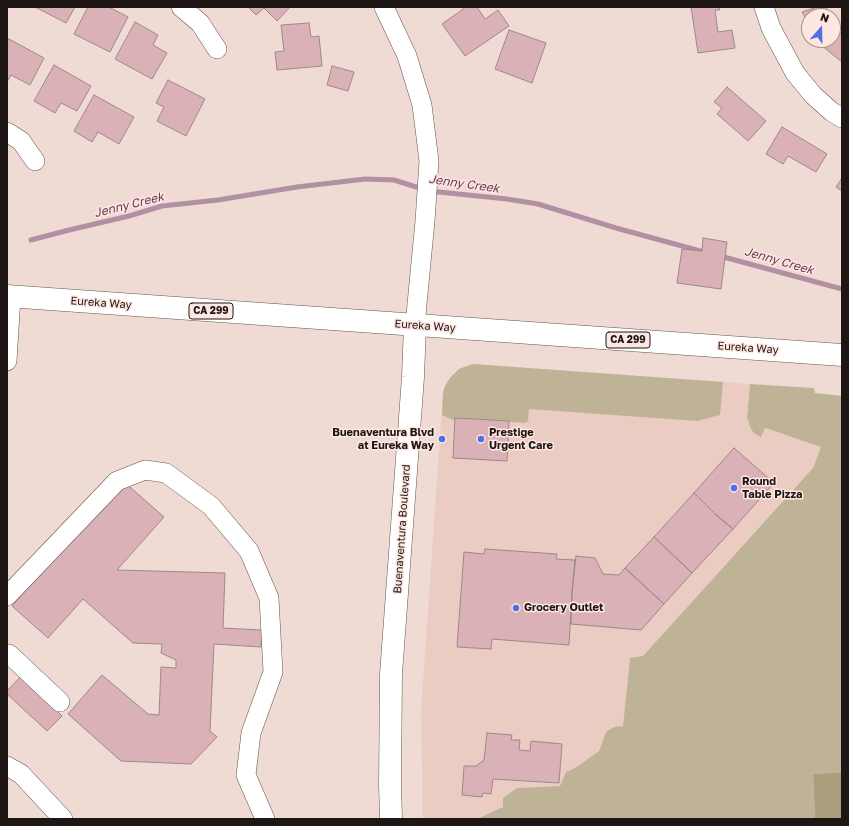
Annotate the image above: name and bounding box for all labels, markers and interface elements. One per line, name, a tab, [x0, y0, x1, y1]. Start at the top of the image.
north arrow	[801, 8, 841, 48]
text: N	[819, 10, 831, 25]
water label: Jenny Creek	[428, 172, 500, 196]
water label: Jenny Creek	[93, 189, 165, 221]
water label: Jenny Creek	[743, 244, 815, 278]
street label: Eureka Way	[70, 294, 132, 312]
road number: CA 299	[189, 303, 233, 319]
street label: Eureka Way	[394, 317, 456, 335]
road number: CA 299	[606, 332, 650, 348]
street label: Eureka Way	[717, 339, 779, 357]
place label: Buenaventura Blvd at Eureka Way	[332, 426, 434, 452]
place label: Prestige Urgent Care	[489, 426, 553, 452]
marker: Buenaventura Blvd at Eureka Way	[437, 434, 447, 444]
marker: Prestige Urgent Care	[476, 434, 486, 444]
street label: Buenaventura Boulevard	[391, 464, 413, 594]
place label: Round Table Pizza	[742, 475, 802, 501]
marker: Round Table Pizza	[729, 483, 739, 493]
place label: Grocery Outlet	[524, 601, 603, 615]
marker: Grocery Outlet	[511, 603, 521, 613]

